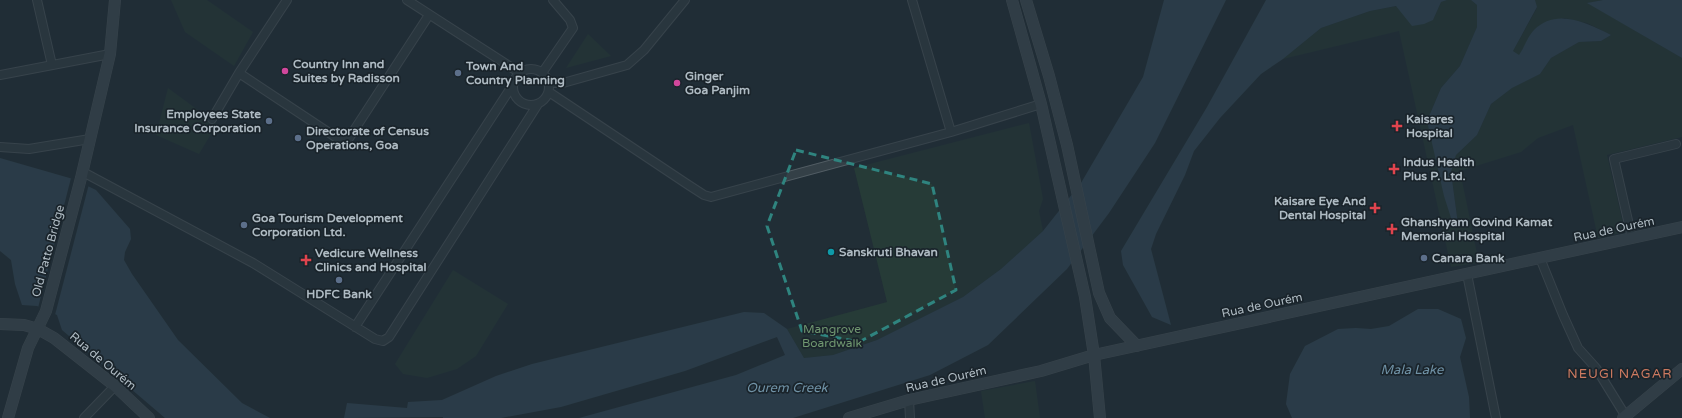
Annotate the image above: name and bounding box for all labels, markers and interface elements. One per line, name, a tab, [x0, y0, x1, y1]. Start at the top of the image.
place label: Country Inn and Suites by Radisson	[293, 57, 400, 86]
place label: Town And Country Planning	[465, 59, 565, 88]
marker: Country Inn and Suites by Radisson	[280, 66, 290, 76]
marker: Town And Country Planning	[453, 68, 463, 78]
place label: Ginger Goa Panjim	[685, 69, 750, 98]
marker: Ginger Goa Panjim	[672, 78, 682, 88]
place label: Employees State Insurance Corporation	[134, 107, 261, 136]
place label: Kaisares Hospital	[1406, 112, 1453, 141]
marker: Employees State Insurance Corporation	[264, 116, 274, 126]
marker: Kaisares Hospital	[1391, 120, 1403, 132]
place label: Directorate of Census Operations, Goa	[306, 124, 429, 153]
marker: Directorate of Census Operations, Goa	[293, 133, 303, 143]
place label: Indus Health Plus P. Ltd.	[1403, 155, 1475, 183]
marker: Indus Health Plus P. Ltd.	[1388, 163, 1400, 175]
place label: Kaisare Eye And Dental Hospital	[1274, 194, 1366, 223]
marker: Kaisare Eye And Dental Hospital	[1369, 202, 1381, 214]
street label: Old Patto Bridge	[29, 203, 67, 299]
place label: Goa Tourism Development Corporation Ltd.	[252, 211, 403, 240]
street label: Rua de Ourém	[1572, 214, 1656, 244]
place label: Ghanshyam Govind Kamat Memorial Hospital	[1401, 215, 1553, 244]
marker: Goa Tourism Development Corporation Ltd.	[239, 220, 249, 230]
marker: Ghanshyam Govind Kamat Memorial Hospital	[1386, 223, 1398, 235]
place label: Sanskruti Bhavan	[839, 245, 938, 259]
place label: Vedicure Wellness Clinics and Hospital	[315, 246, 426, 275]
marker: Sanskruti Bhavan	[826, 247, 836, 257]
place label: Canara Bank	[1432, 251, 1505, 265]
marker: Canara Bank	[1419, 253, 1429, 263]
marker: Vedicure Wellness Clinics and Hospital	[300, 254, 312, 266]
marker: HDFC Bank	[334, 275, 344, 285]
place label: HDFC Bank	[306, 287, 372, 301]
street label: Rua de Ourém	[1220, 290, 1304, 320]
park label: Mangrove Boardwalk	[802, 322, 862, 350]
street label: Rua de Ourém	[67, 329, 139, 393]
water label: Mala Lake	[1381, 362, 1444, 378]
street label: Rua de Ourém	[904, 363, 988, 395]
district label: NEUGI NAGAR	[1567, 366, 1673, 382]
water label: Ourem Creek	[746, 380, 829, 396]

